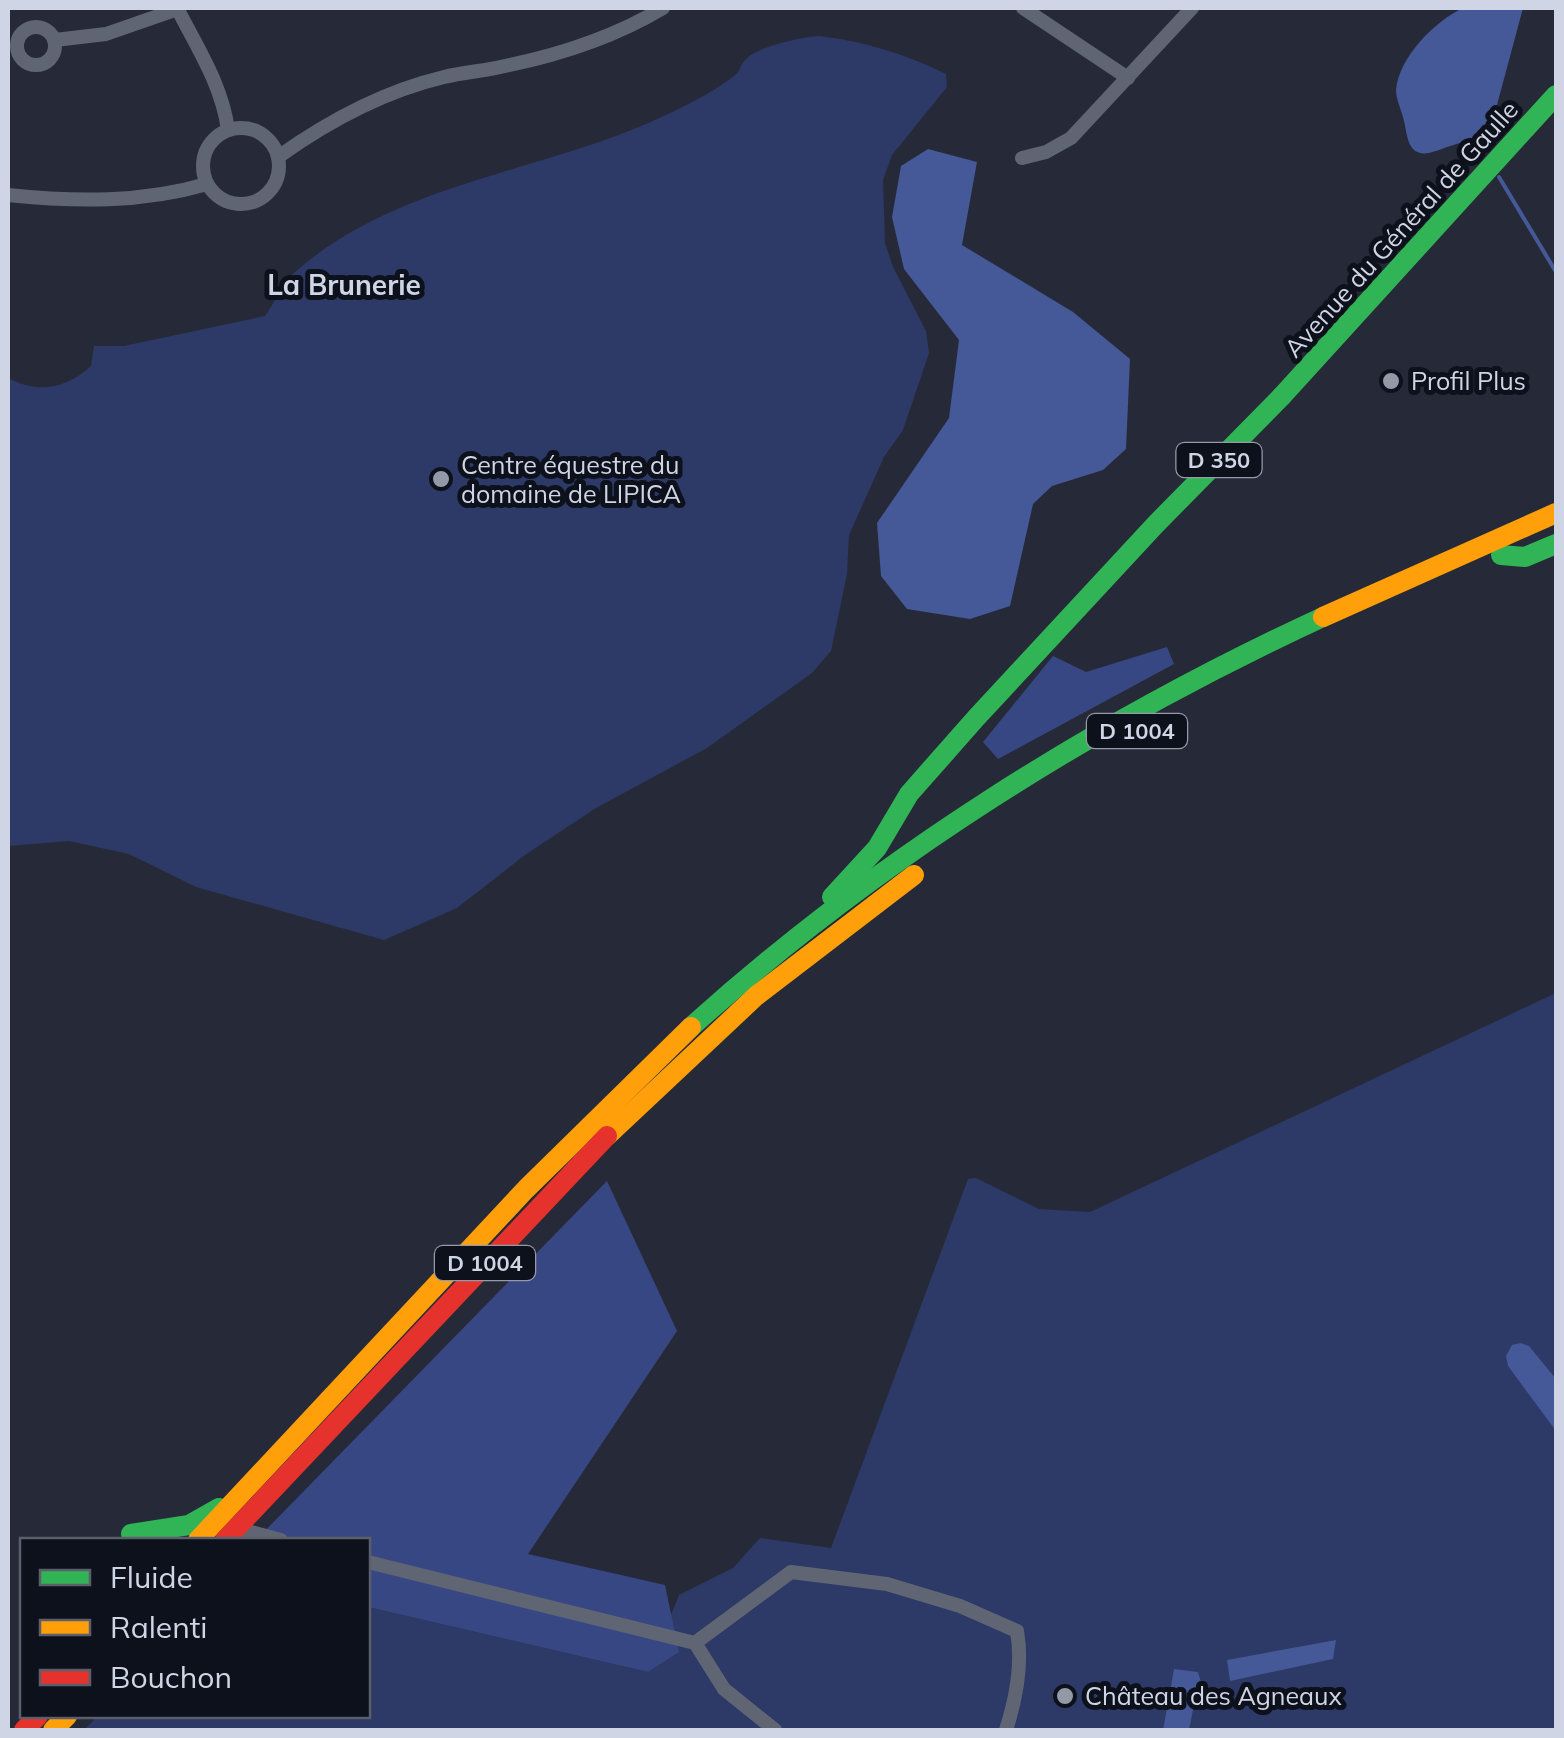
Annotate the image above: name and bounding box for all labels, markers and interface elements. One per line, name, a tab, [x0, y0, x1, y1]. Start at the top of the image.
street label: Avenue du Général de Gaulle	[1277, 94, 1524, 363]
district label: La Brunerie	[267, 267, 421, 302]
place label: Profil Plus	[1411, 365, 1526, 396]
marker: Profil Plus	[1380, 370, 1402, 392]
road number: D 350	[1176, 443, 1262, 477]
place label: Centre équestre du domaine de LIPICA	[461, 449, 681, 509]
marker: Centre équestre du domaine de LIPICA	[430, 468, 452, 490]
road number: D 1004	[1087, 714, 1187, 748]
road number: D 1004	[435, 1246, 535, 1280]
legend	[20, 1538, 370, 1718]
text: Fluide	[110, 1558, 193, 1596]
text: Ralenti	[110, 1608, 207, 1646]
text: Bouchon	[110, 1658, 232, 1696]
place label: Château des Agneaux	[1085, 1680, 1342, 1711]
marker: Château des Agneaux	[1054, 1685, 1076, 1707]

